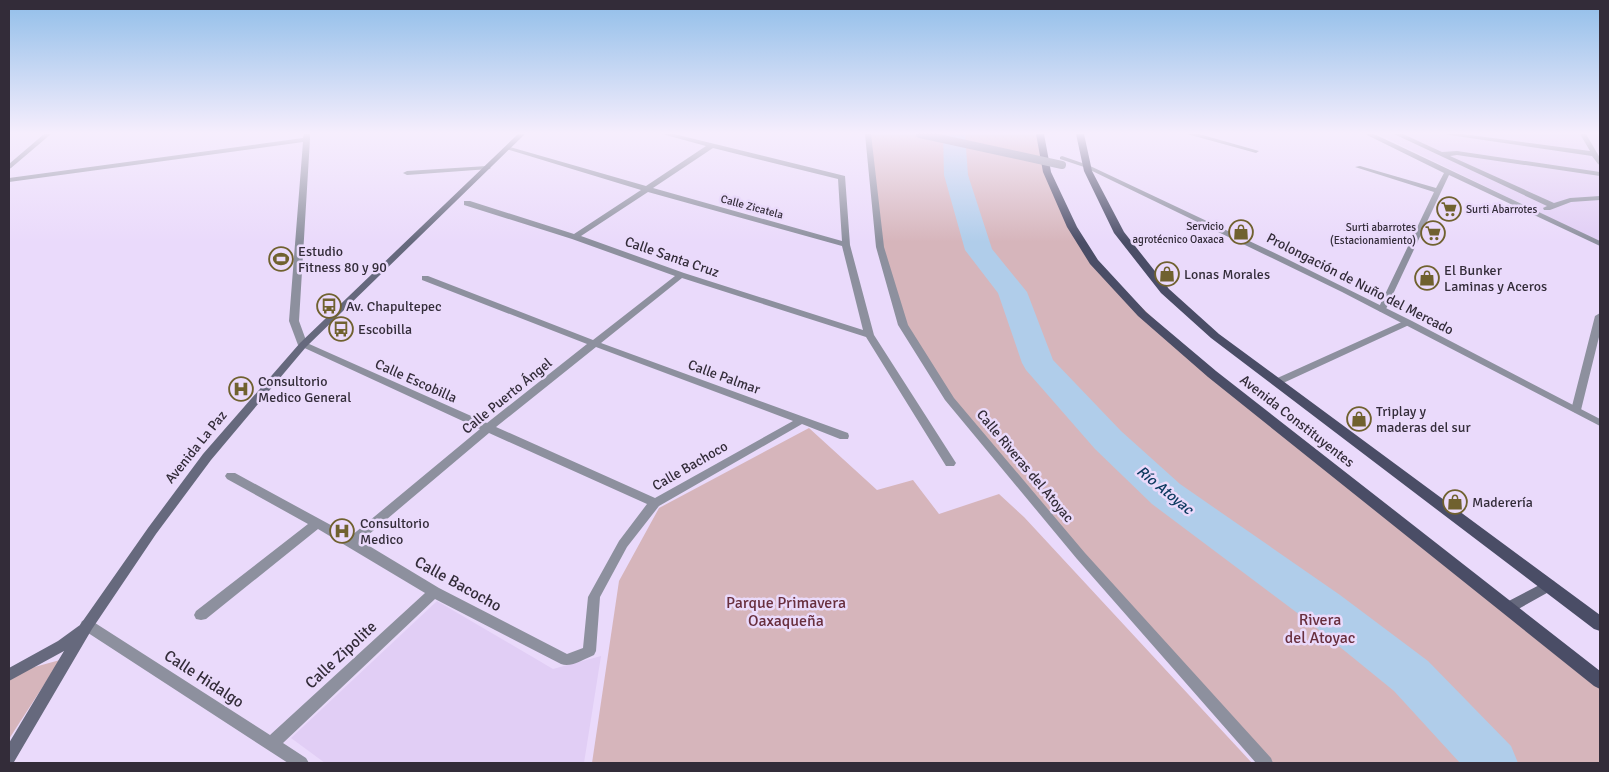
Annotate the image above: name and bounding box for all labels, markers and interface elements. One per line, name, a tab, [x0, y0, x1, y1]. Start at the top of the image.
street label: Calle Zicatela	[719, 192, 785, 222]
supermarket icon: Surti Abarrotes	[1436, 196, 1462, 222]
place label: Surti Abarrotes	[1466, 203, 1538, 216]
shop icon: Servicio agrotécnico Oaxaca	[1228, 219, 1254, 245]
place label: Servicio agrotécnico Oaxaca	[1133, 220, 1224, 246]
supermarket icon: Surti abarrotes (Estacionamiento)	[1420, 220, 1446, 246]
place label: Surti abarrotes (Estacionamiento)	[1330, 221, 1416, 247]
street label: Prolongación de Nuño del Mercado	[1264, 229, 1456, 339]
street label: Calle Santa Cruz	[623, 233, 721, 281]
place label: Estudio Fitness 80 y 90	[298, 243, 387, 276]
sports icon: Estudio Fitness 80 y 90	[268, 246, 294, 272]
shop icon: Lonas Morales	[1154, 261, 1180, 287]
place label: El Bunker Laminas y Aceros	[1444, 262, 1547, 295]
shop icon: El Bunker Laminas y Aceros	[1414, 265, 1440, 291]
place label: Lonas Morales	[1184, 266, 1270, 283]
bus stop icon: Av. Chapultepec	[316, 293, 342, 319]
place label: Av. Chapultepec	[346, 298, 442, 315]
bus stop icon: Escobilla	[328, 316, 354, 342]
place label: Escobilla	[358, 321, 412, 338]
street label: Calle Puerto Ángel	[458, 354, 556, 438]
street label: Calle Escobilla	[372, 355, 460, 407]
street label: Calle Palmar	[686, 356, 763, 398]
street label: Avenida Constituyentes	[1237, 371, 1357, 471]
place label: Consultorio Medico General	[258, 373, 351, 406]
hospital icon: Consultorio Medico General	[228, 376, 254, 402]
place label: Triplay y maderas del sur	[1376, 403, 1471, 436]
street label: Calle Riveras del Atoyac	[973, 406, 1077, 526]
shop icon: Triplay y maderas del sur	[1346, 406, 1372, 432]
street label: Avenida La Paz	[161, 407, 231, 487]
street label: Calle Bachoco	[649, 438, 731, 494]
water label: Río Atoyac	[1133, 462, 1197, 519]
shop icon: Maderería	[1442, 489, 1468, 515]
place label: Maderería	[1472, 494, 1533, 511]
place label: Consultorio Medico	[360, 515, 429, 548]
hospital icon: Consultorio Medico	[329, 518, 355, 544]
street label: Calle Bacocho	[411, 552, 505, 616]
park label: Parque Primavera Oaxaqueña	[726, 593, 846, 631]
park label: Rivera del Atoyac	[1285, 610, 1355, 648]
street label: Calle Zipolite	[301, 617, 381, 693]
street label: Calle Hidalgo	[160, 646, 248, 712]

